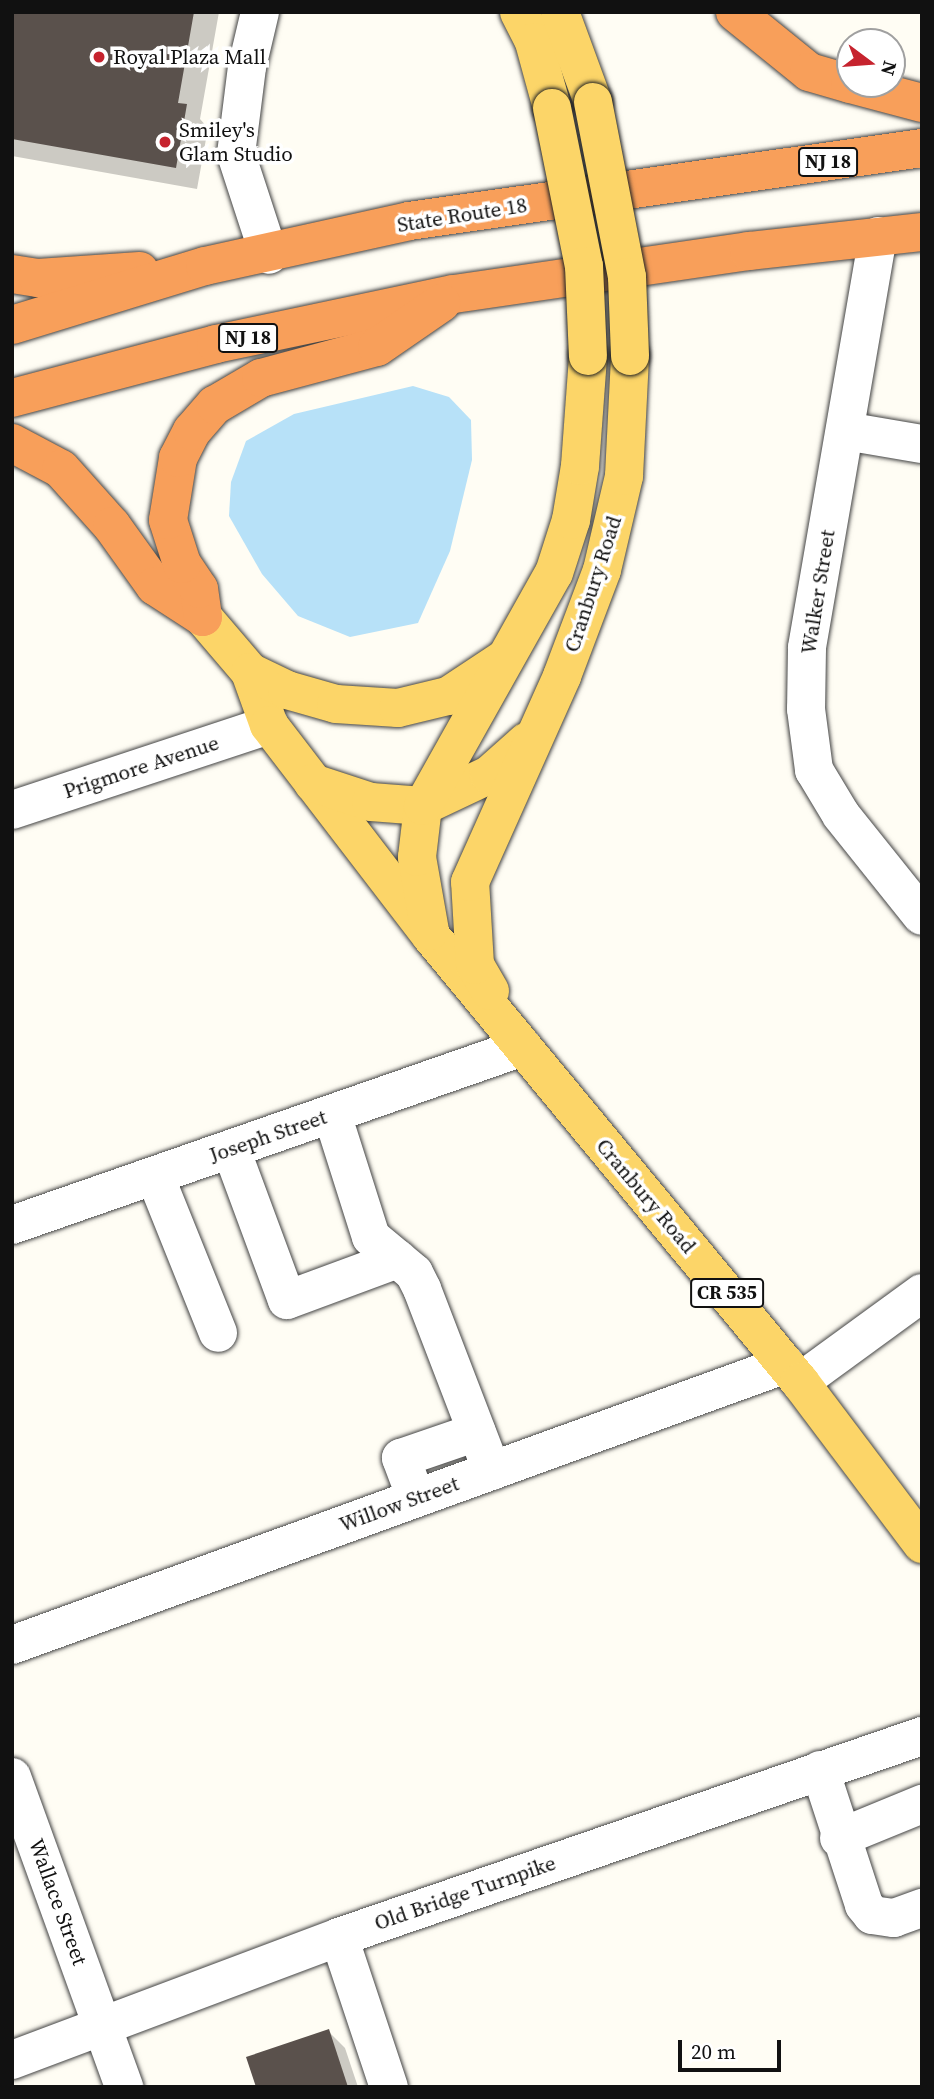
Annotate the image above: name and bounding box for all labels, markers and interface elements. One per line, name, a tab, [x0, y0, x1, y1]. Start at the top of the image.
north arrow	[836, 28, 906, 98]
place label: Royal Plaza Mall	[113, 44, 266, 70]
marker: Royal Plaza Mall	[91, 49, 107, 65]
text: N	[875, 58, 904, 78]
place label: Smiley's Glam Studio	[179, 117, 293, 167]
marker: Smiley's Glam Studio	[157, 134, 173, 150]
road number: NJ 18	[796, 146, 860, 178]
street label: State Route 18	[395, 192, 529, 238]
road number: NJ 18	[216, 322, 280, 354]
street label: Cranbury Road	[559, 513, 627, 655]
street label: Walker Street	[796, 528, 840, 656]
street label: Prigmore Avenue	[60, 730, 222, 804]
street label: Joseph Street	[206, 1104, 330, 1168]
street label: Cranbury Road	[591, 1134, 701, 1258]
road number: CR 535	[688, 1278, 766, 1308]
street label: Willow Street	[336, 1471, 462, 1537]
street label: Wallace Street	[23, 1835, 93, 1969]
street label: Old Bridge Turnpike	[371, 1850, 559, 1936]
scale bar	[682, 2025, 785, 2070]
text: 20 m	[691, 2037, 736, 2066]

